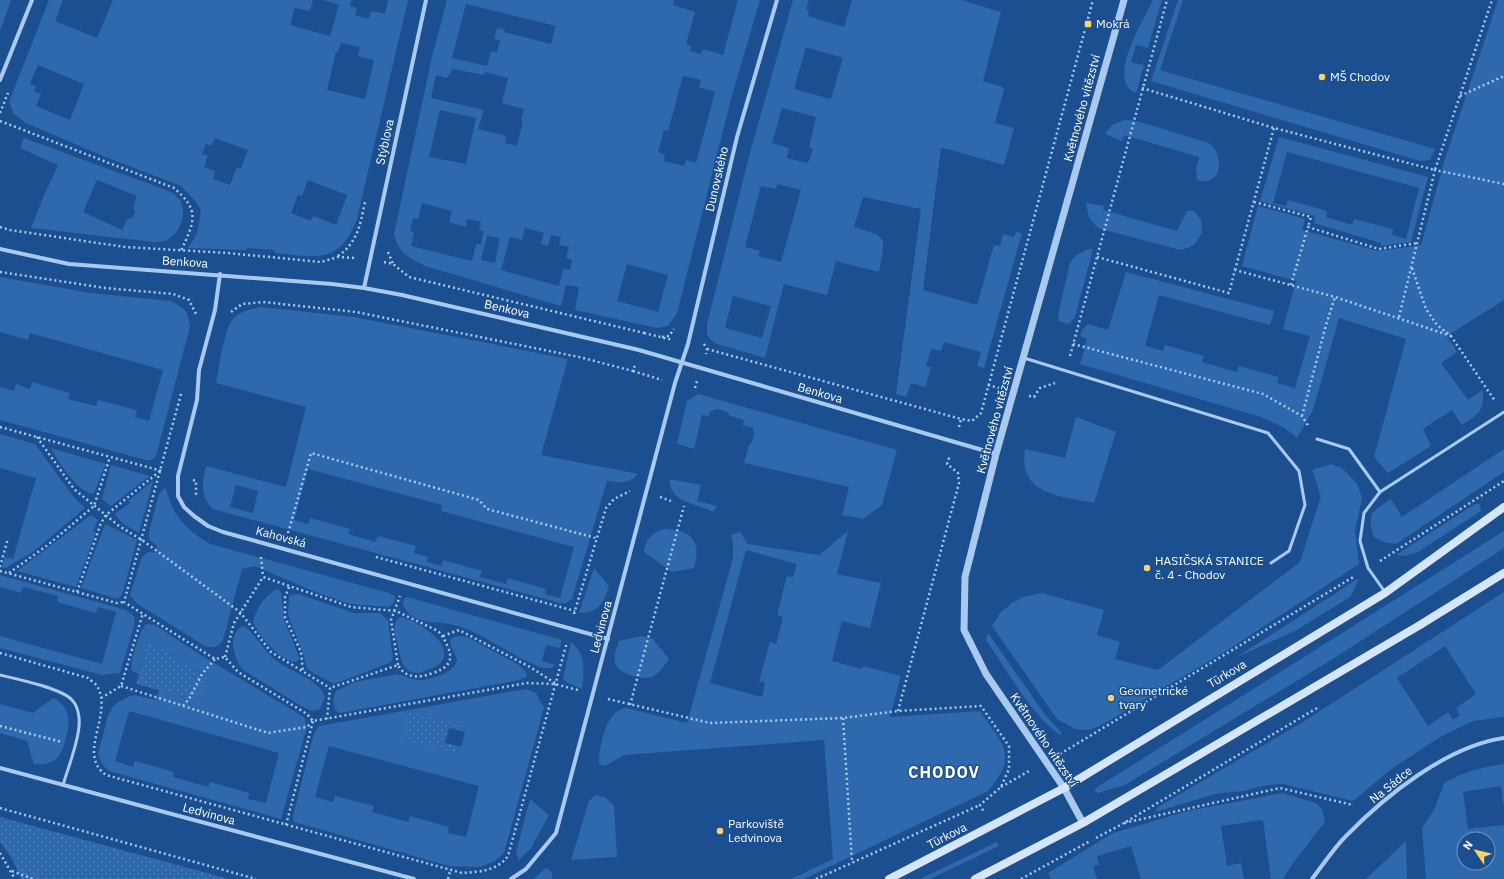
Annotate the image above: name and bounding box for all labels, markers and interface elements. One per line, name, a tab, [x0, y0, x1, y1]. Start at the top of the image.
place label: Mokrá	[1096, 16, 1130, 31]
marker: Mokrá	[1083, 19, 1093, 29]
street label: Květnového vítězství	[1060, 53, 1103, 163]
place label: MŠ Chodov	[1330, 69, 1390, 84]
marker: MŠ Chodov	[1317, 72, 1327, 82]
street label: Stýblova	[372, 117, 397, 166]
street label: Dunovského	[702, 145, 731, 213]
street label: Benkova	[161, 252, 209, 271]
street label: Benkova	[483, 296, 532, 321]
street label: Květnového vítězství	[973, 365, 1016, 475]
street label: Benkova	[796, 379, 845, 406]
street label: Kahovská	[254, 523, 309, 551]
place label: HASIČSKÁ STANICE č. 4 - Chodov	[1155, 553, 1264, 582]
marker: HASIČSKÁ STANICE č. 4 - Chodov	[1142, 563, 1152, 573]
street label: Ledvinova	[586, 598, 615, 655]
street label: Türkova	[1205, 656, 1249, 691]
place label: Geometrické tvary	[1119, 683, 1188, 712]
street label: Květnového vítězství	[1007, 690, 1081, 790]
marker: Geometrické tvary	[1106, 693, 1116, 703]
district label: CHODOV	[908, 762, 980, 782]
street label: Na Sádce	[1366, 763, 1415, 806]
street label: Ledvinova	[181, 799, 238, 828]
place label: Parkoviště Ledvinova	[728, 816, 785, 845]
street label: Türkova	[924, 819, 970, 852]
marker: Parkoviště Ledvinova	[715, 826, 725, 836]
north arrow	[1456, 831, 1496, 871]
text: N	[1460, 838, 1476, 853]

